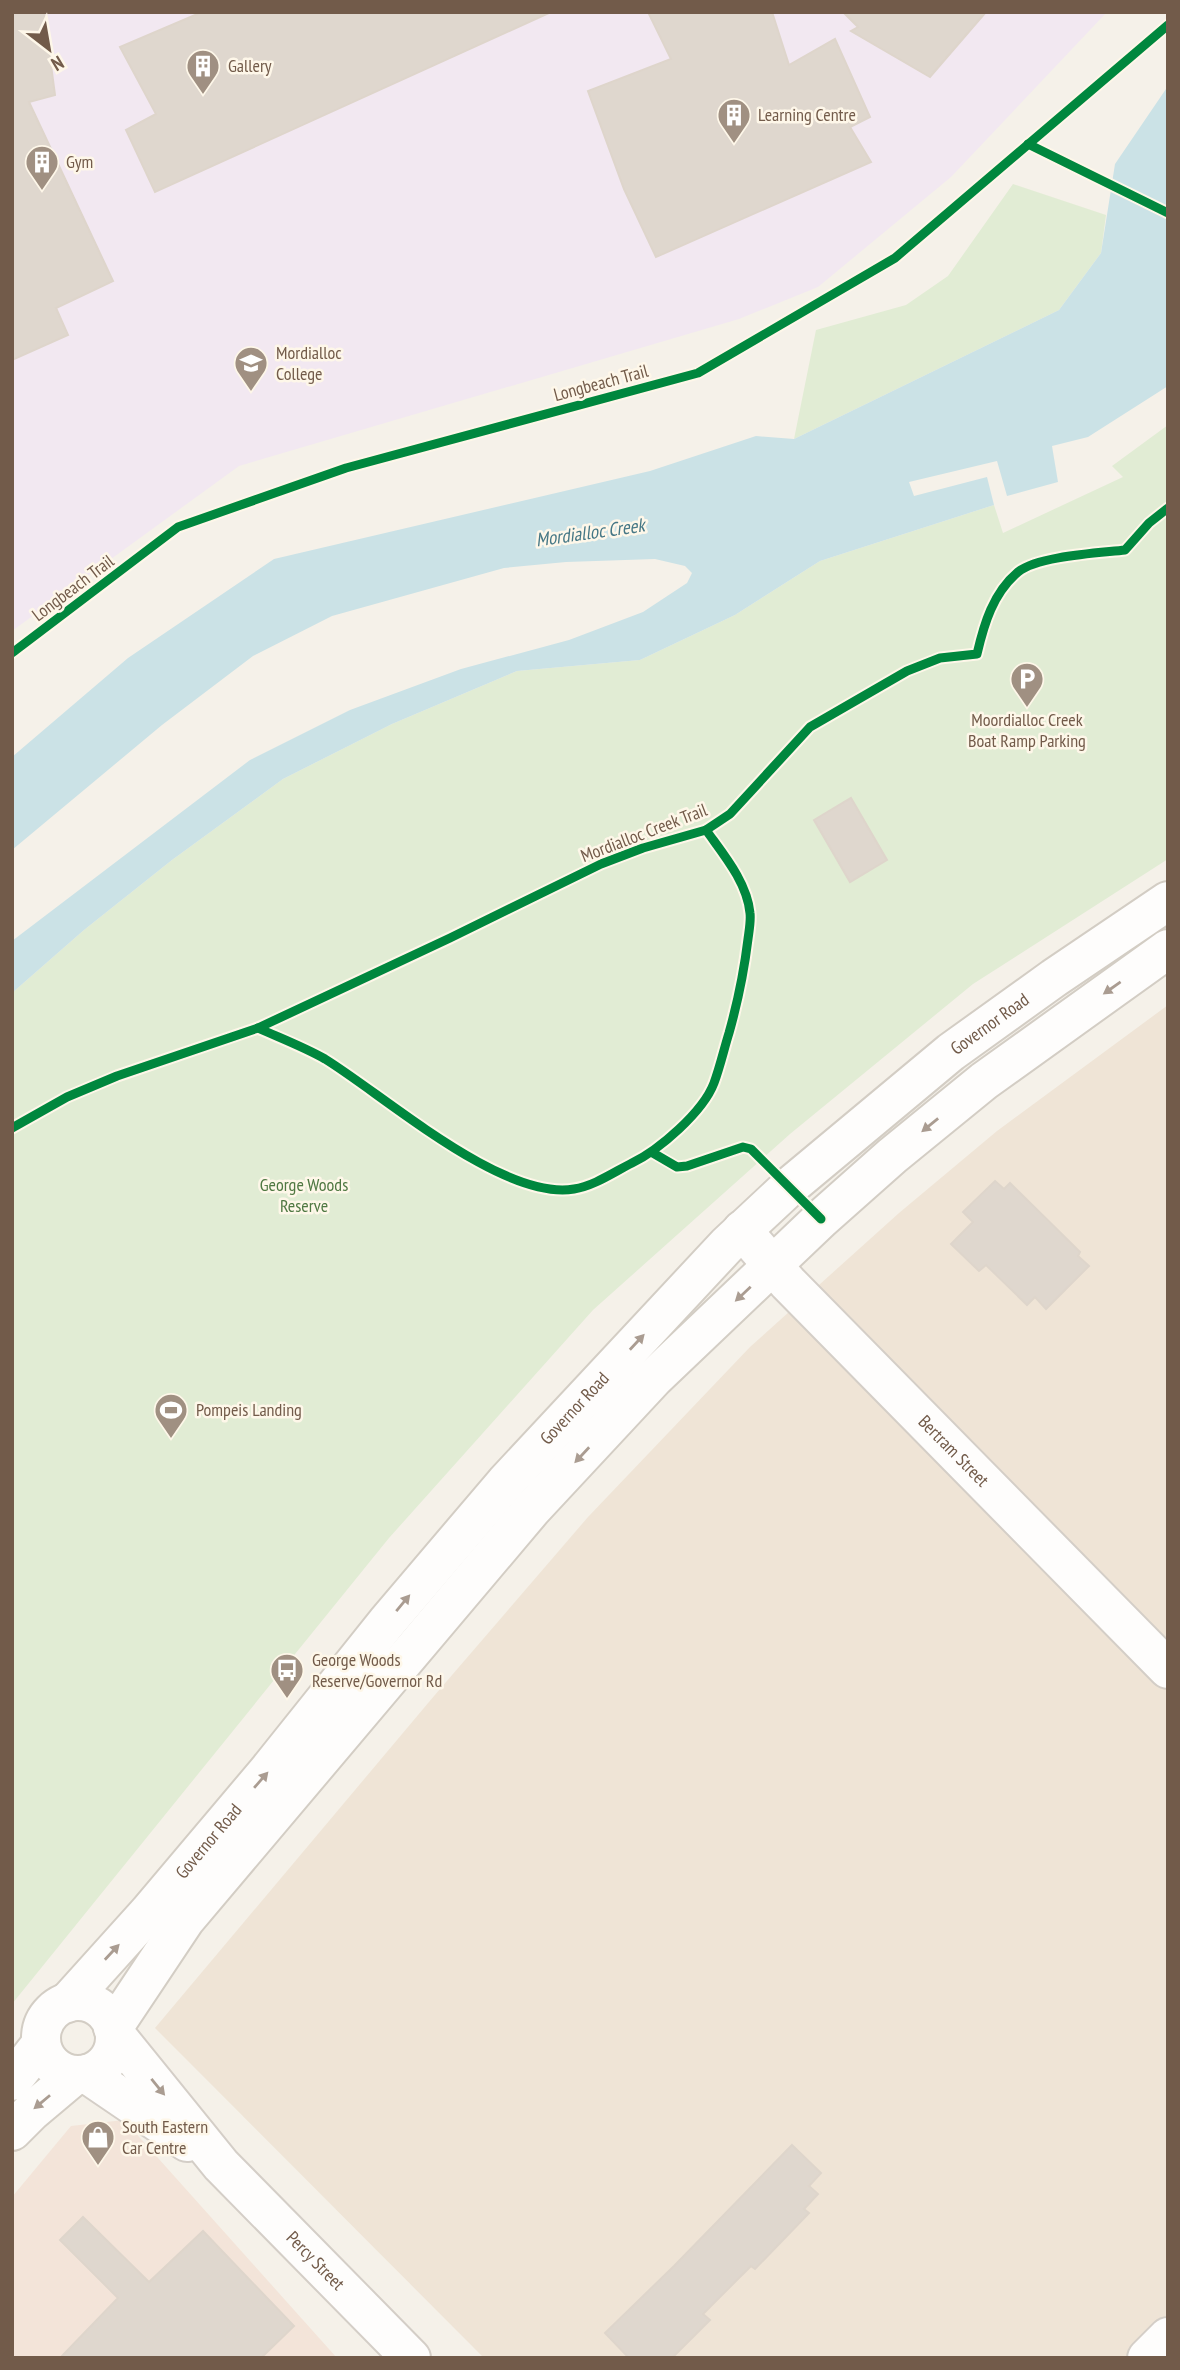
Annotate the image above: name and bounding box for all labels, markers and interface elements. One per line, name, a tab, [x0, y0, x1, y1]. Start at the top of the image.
north arrow	[14, 14, 84, 84]
building icon: Gallery	[184, 47, 222, 96]
text: N	[47, 51, 68, 77]
place label: Gallery	[228, 54, 272, 77]
building icon: Learning Centre	[715, 96, 753, 145]
place label: Learning Centre	[758, 103, 856, 126]
building icon: Gym	[23, 143, 61, 192]
place label: Gym	[66, 150, 93, 173]
place label: Mordialloc College	[276, 341, 342, 385]
school or university icon: Mordialloc College	[232, 344, 270, 393]
street label: Longbeach Trail	[551, 359, 651, 406]
water label: Mordialloc Creek	[534, 512, 649, 552]
street label: Longbeach Trail	[27, 549, 119, 626]
parking icon: Moordialloc Creek Boat Ramp Parking	[1008, 660, 1046, 709]
place label: Moordialloc Creek Boat Ramp Parking	[968, 708, 1086, 752]
street label: Mordialloc Creek Trail	[577, 798, 711, 867]
one-way arrow	[1103, 981, 1121, 995]
street label: Governor Road	[946, 988, 1033, 1060]
one-way arrow	[921, 1117, 938, 1132]
park label: George Woods Reserve	[260, 1173, 348, 1217]
one-way arrow	[734, 1286, 752, 1302]
one-way arrow	[629, 1333, 645, 1351]
street label: Governor Road	[535, 1367, 614, 1449]
sports icon: Pompeis Landing	[152, 1391, 190, 1440]
place label: Pompeis Landing	[196, 1398, 302, 1421]
street label: Bertram Street	[914, 1410, 994, 1491]
one-way arrow	[575, 1446, 591, 1463]
one-way arrow	[396, 1594, 411, 1612]
place label: George Woods Reserve/Governor Rd	[312, 1648, 442, 1692]
bus stop icon: George Woods Reserve/Governor Rd	[268, 1651, 306, 1700]
one-way arrow	[253, 1771, 268, 1788]
street label: Governor Road	[170, 1799, 246, 1883]
one-way arrow	[104, 1944, 120, 1961]
one-way arrow	[150, 2078, 165, 2096]
one-way arrow	[34, 2094, 51, 2109]
place label: South Eastern Car Centre	[122, 2115, 208, 2159]
shop icon: South Eastern Car Centre	[79, 2118, 117, 2167]
street label: Percy Street	[282, 2226, 350, 2295]

